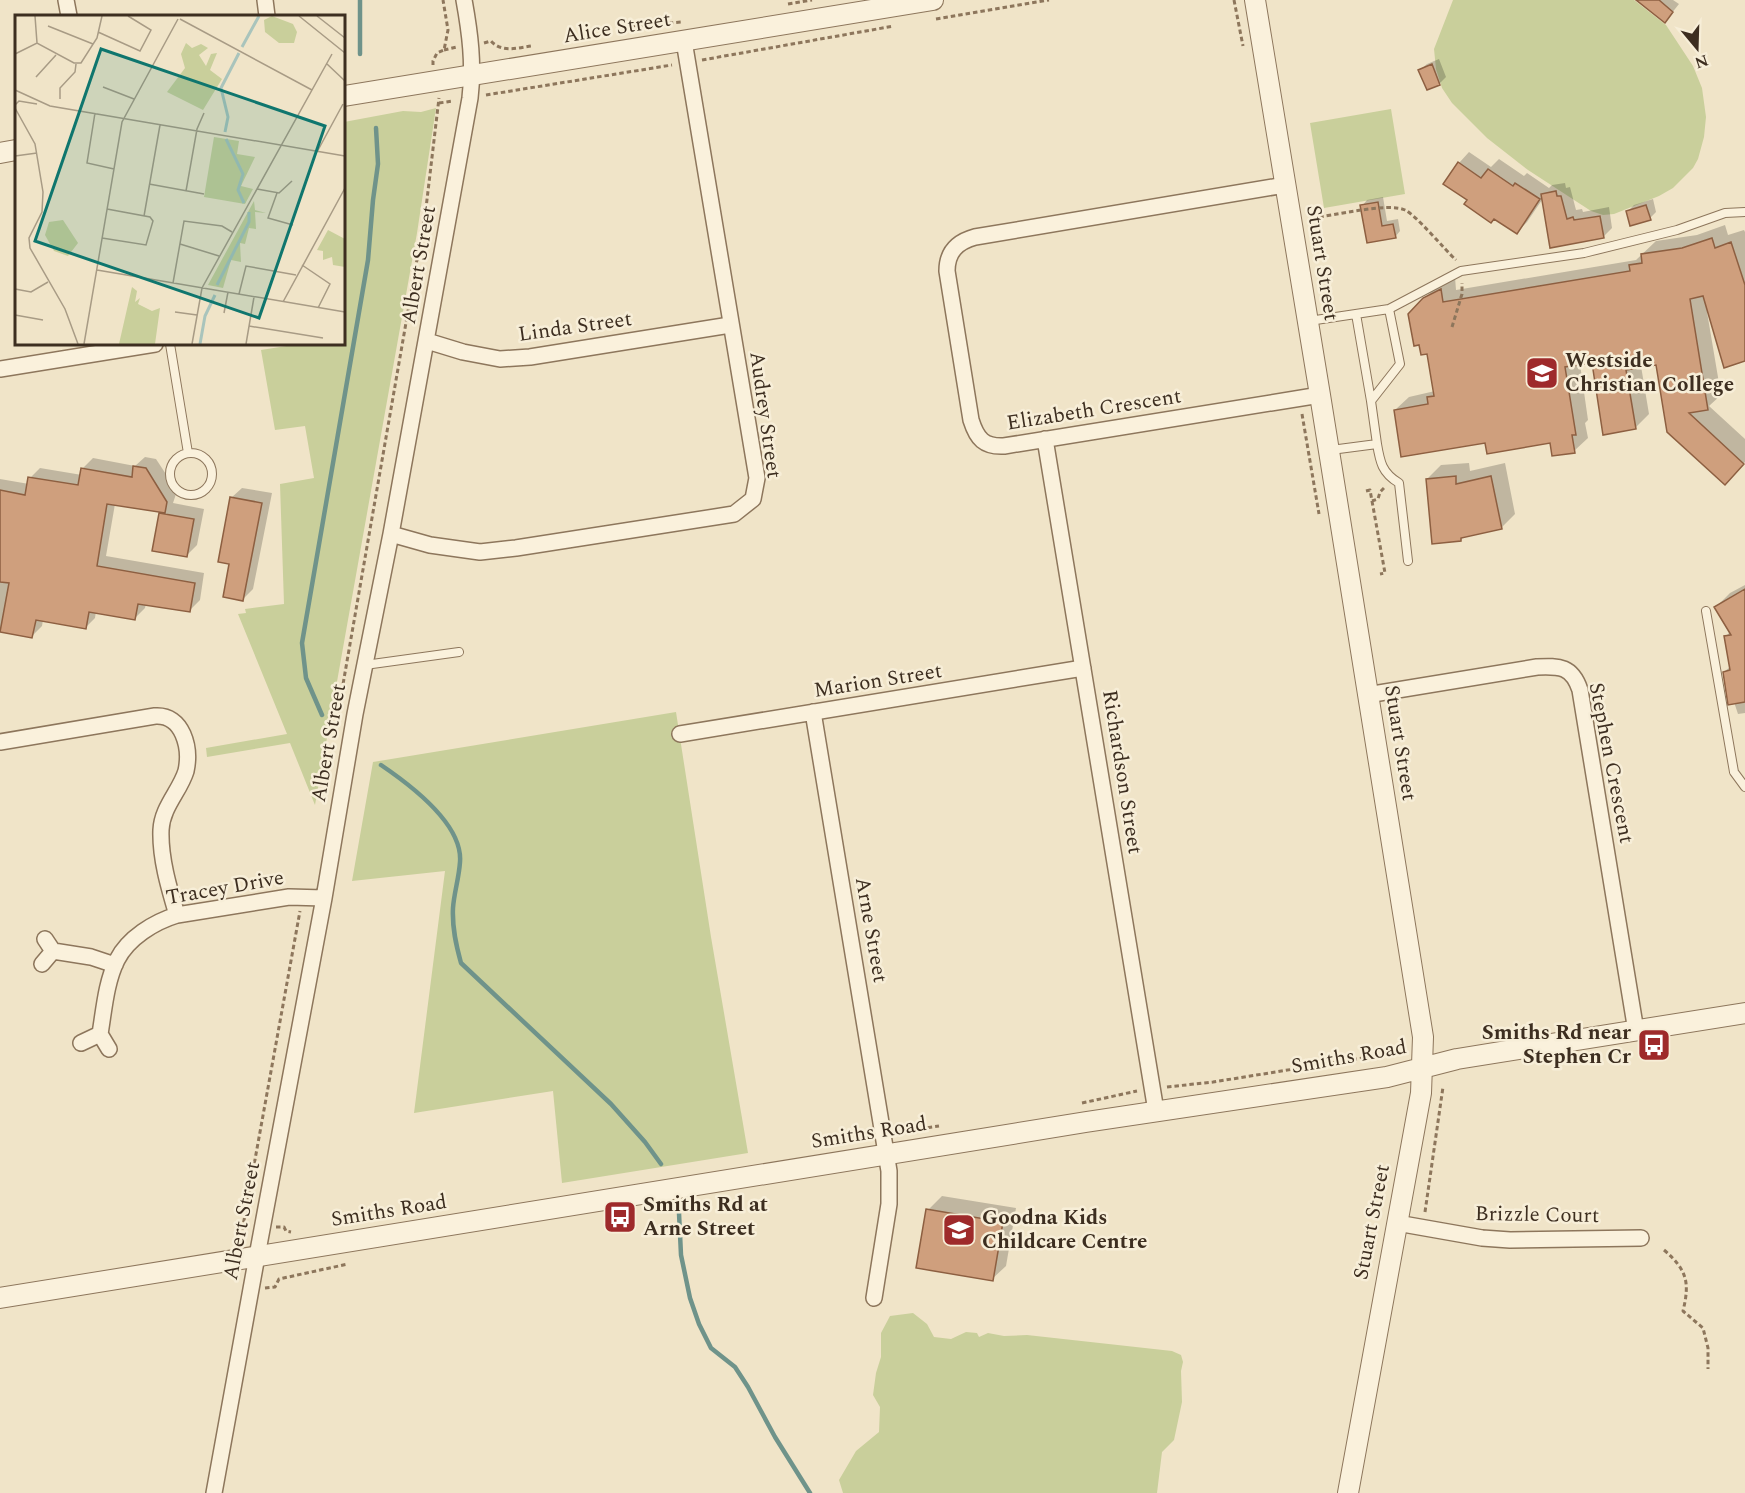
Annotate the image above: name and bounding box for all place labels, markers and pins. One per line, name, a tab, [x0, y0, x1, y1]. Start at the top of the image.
place label: Westside Christian College	[1565, 345, 1734, 401]
school or university icon: Westside Christian College	[1524, 355, 1560, 391]
place label: Smiths Rd near Stephen Cr	[1482, 1017, 1631, 1073]
bus stop icon: Smiths Rd near Stephen Cr	[1636, 1027, 1672, 1063]
place label: Smiths Rd at Arne Street	[643, 1189, 768, 1245]
bus stop icon: Smiths Rd at Arne Street	[602, 1199, 638, 1235]
place label: Goodna Kids Childcare Centre	[982, 1202, 1147, 1258]
school or university icon: Goodna Kids Childcare Centre	[941, 1212, 977, 1248]

